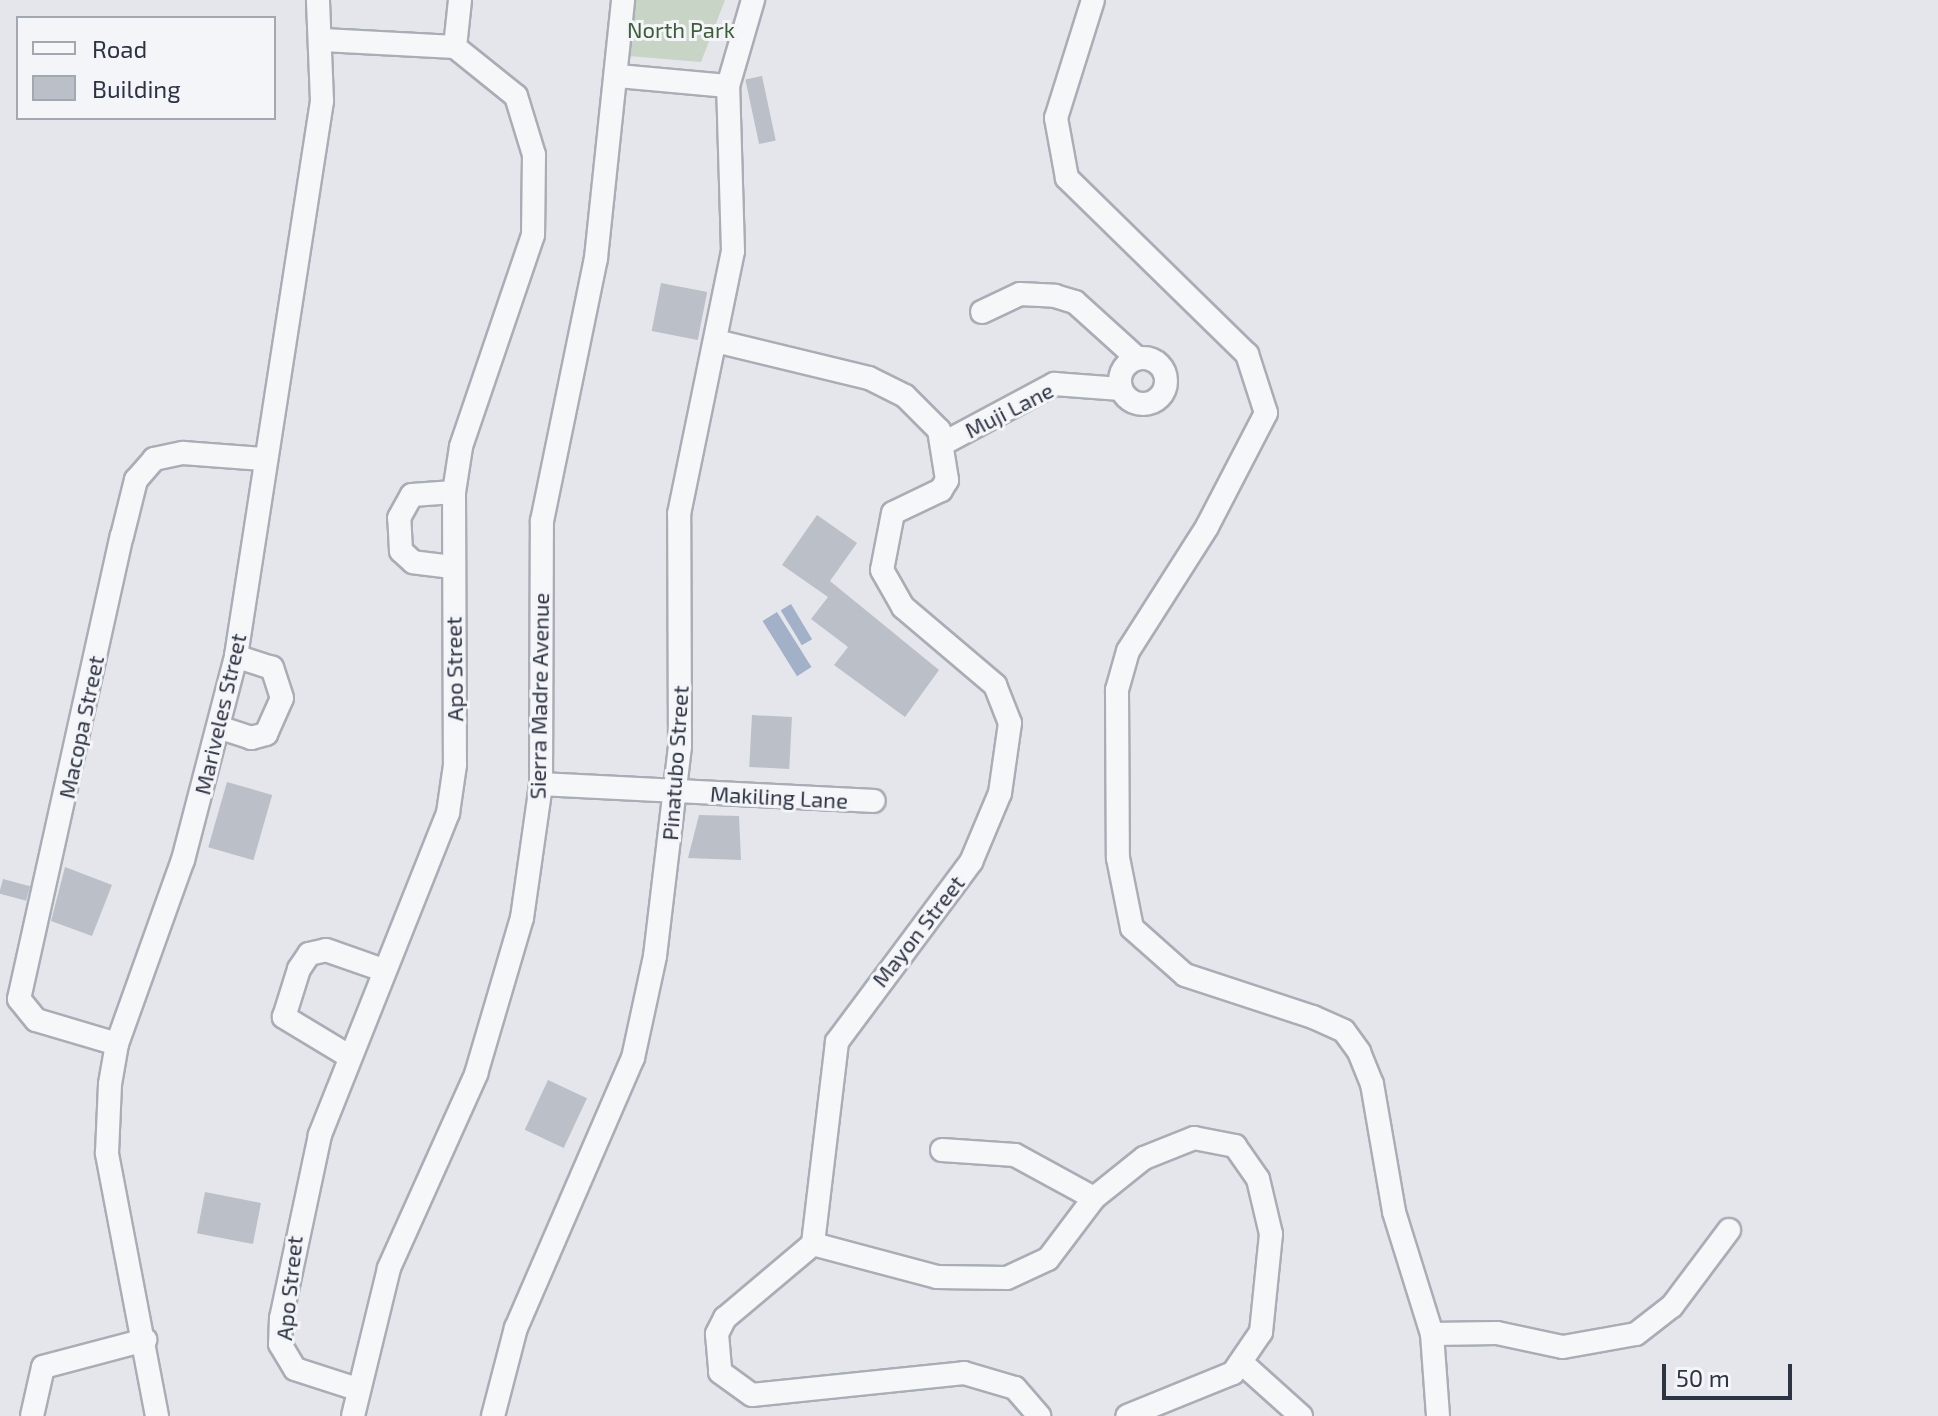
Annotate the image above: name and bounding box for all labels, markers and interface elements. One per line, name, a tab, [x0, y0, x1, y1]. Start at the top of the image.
legend	[16, 16, 276, 120]
park label: North Park	[627, 17, 735, 43]
text: Road	[92, 34, 147, 63]
text: Building	[92, 74, 181, 103]
street label: Muji Lane	[960, 377, 1058, 443]
street label: Sierra Madre Avenue	[524, 592, 554, 800]
street label: Apo Street	[440, 616, 468, 722]
street label: Mariveles Street	[189, 631, 251, 797]
street label: Macopa Street	[53, 653, 109, 801]
street label: Pinatubo Street	[656, 685, 694, 841]
street label: Makiling Lane	[709, 780, 849, 814]
street label: Mayon Street	[866, 870, 970, 992]
street label: Apo Street	[270, 1234, 308, 1342]
scale bar	[1666, 1348, 1796, 1398]
text: 50 m	[1676, 1363, 1730, 1392]

